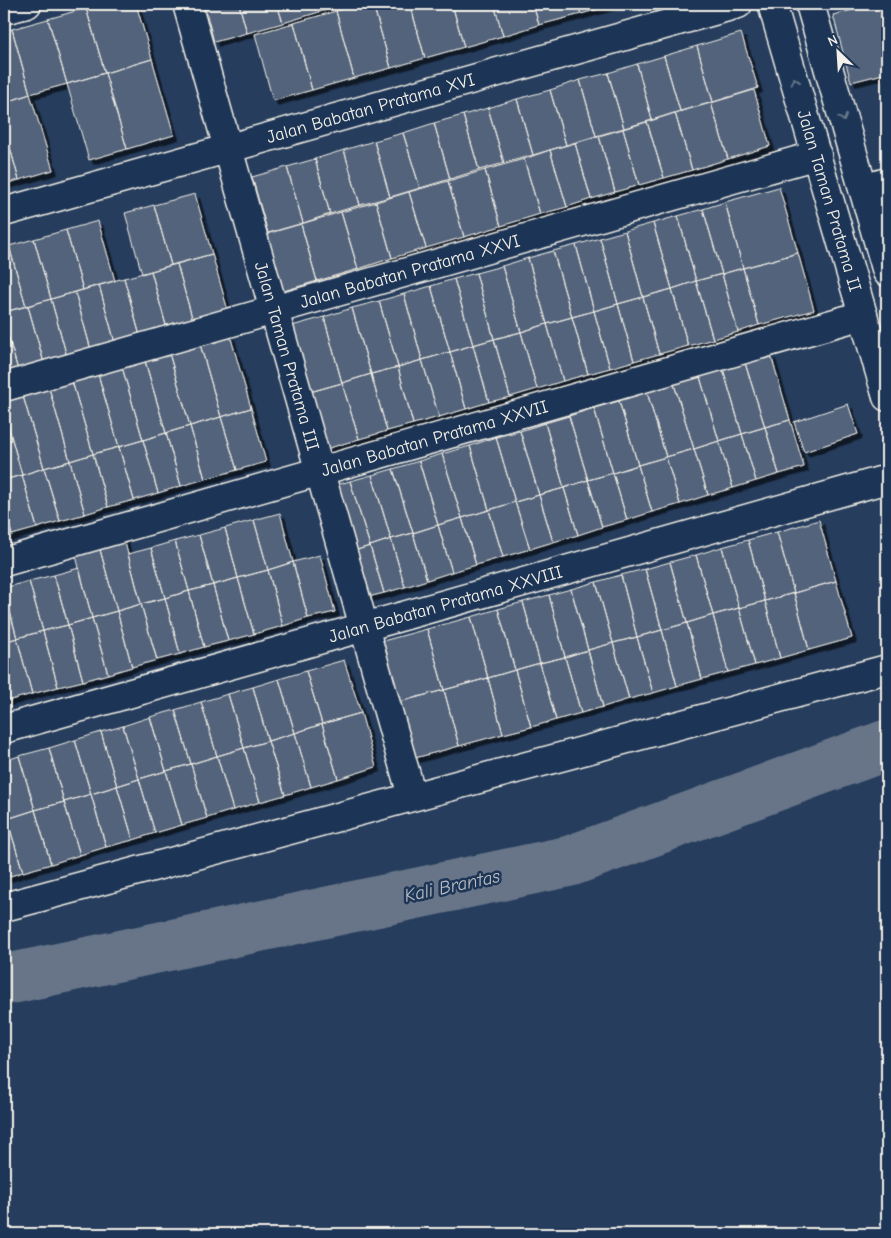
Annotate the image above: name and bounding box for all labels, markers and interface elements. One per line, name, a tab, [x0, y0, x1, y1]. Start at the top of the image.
north arrow	[814, 28, 864, 78]
text: N	[825, 31, 840, 50]
street label: Jalan Babatan Pratama XVI	[264, 69, 477, 148]
one-way arrow	[790, 78, 800, 86]
street label: Jalan Taman Pratama II	[793, 108, 866, 294]
one-way arrow	[837, 113, 847, 121]
street label: Jalan Babatan Pratama XXVI	[298, 230, 522, 313]
street label: Jalan Taman Pratama III	[250, 259, 323, 453]
street label: Jalan Babatan Pratama XXVII	[319, 396, 550, 481]
street label: Jalan Babatan Pratama XXVIII	[327, 561, 565, 648]
water label: Kali Brantas	[402, 865, 502, 907]

